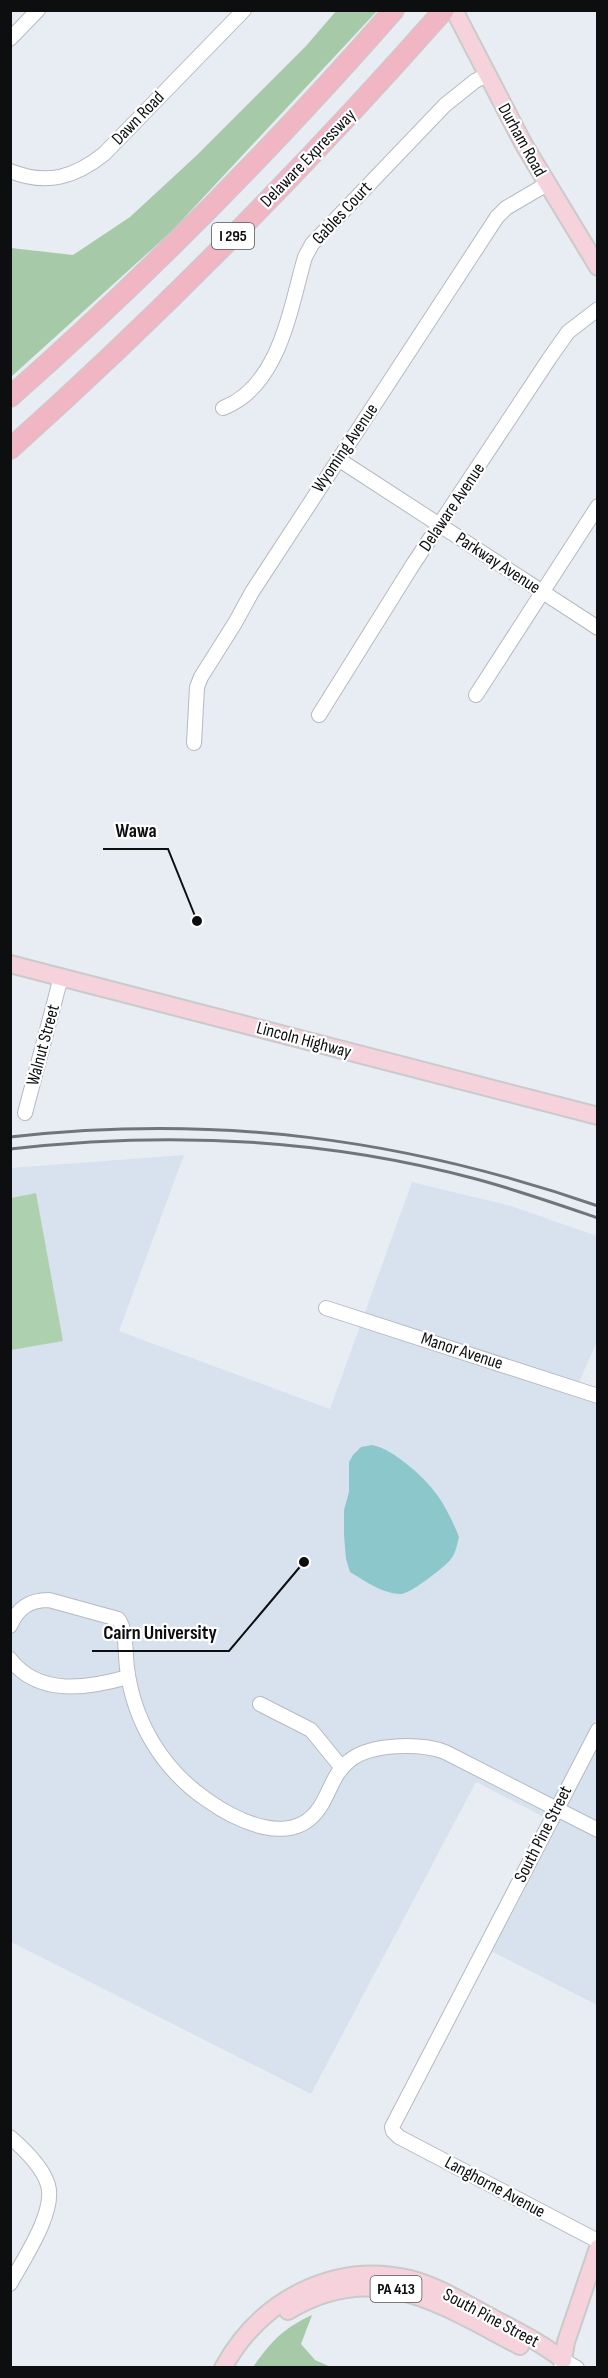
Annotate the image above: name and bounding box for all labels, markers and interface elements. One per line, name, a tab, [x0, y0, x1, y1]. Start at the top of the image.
street label: Dawn Road	[107, 87, 169, 149]
street label: Durham Road	[493, 100, 551, 180]
street label: Delaware Expressway	[256, 105, 360, 211]
street label: Gables Court	[308, 177, 376, 249]
road number: I 295	[212, 223, 254, 249]
street label: Wyoming Avenue	[308, 400, 382, 496]
street label: Delaware Avenue	[415, 459, 489, 555]
street label: Parkway Avenue	[452, 528, 544, 598]
callout: Wawa	[103, 811, 168, 849]
text: Wawa	[115, 819, 157, 843]
street label: Walnut Street	[22, 1002, 64, 1088]
street label: Lincoln Highway	[254, 1017, 354, 1063]
street label: Manor Avenue	[418, 1328, 506, 1374]
callout: Cairn University	[92, 1613, 229, 1651]
text: Cairn University	[103, 1621, 217, 1645]
street label: South Pine Street	[510, 1782, 577, 1886]
street label: Langhorne Avenue	[441, 2152, 549, 2222]
road number: PA 413	[370, 2276, 422, 2302]
street label: South Pine Street	[440, 2284, 543, 2352]

